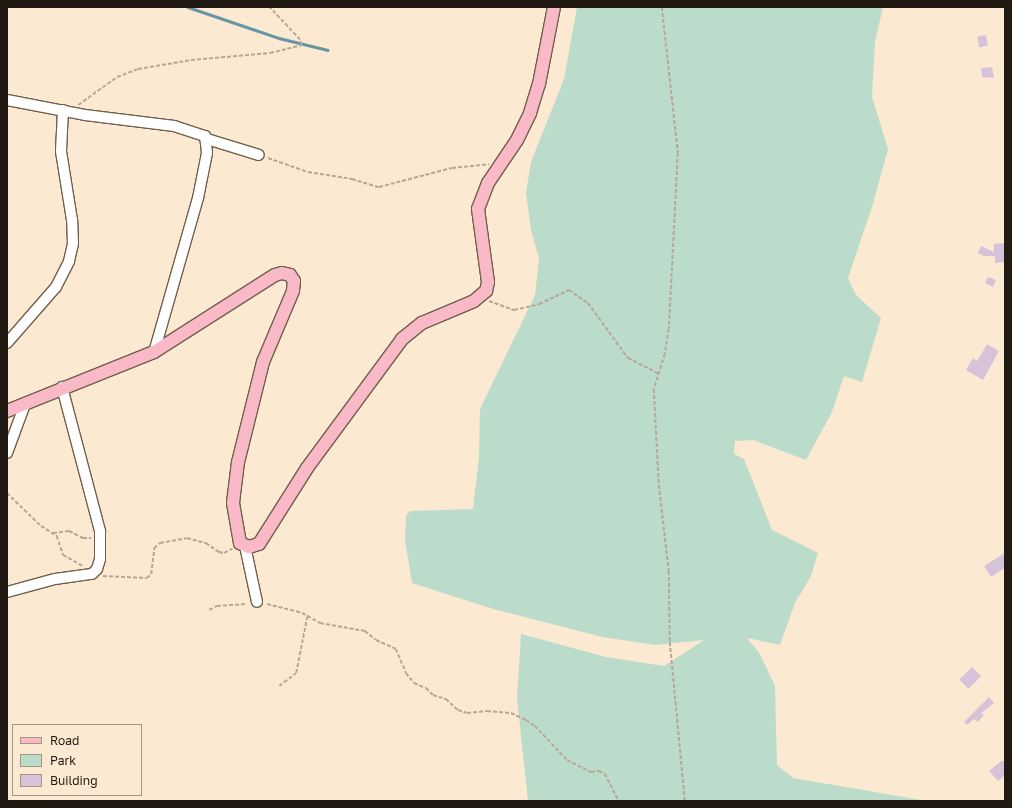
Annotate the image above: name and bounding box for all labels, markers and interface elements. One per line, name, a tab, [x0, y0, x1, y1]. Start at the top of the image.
legend	[12, 724, 142, 796]
text: Road	[50, 733, 79, 748]
text: Park	[50, 753, 76, 768]
text: Building	[50, 773, 98, 788]

